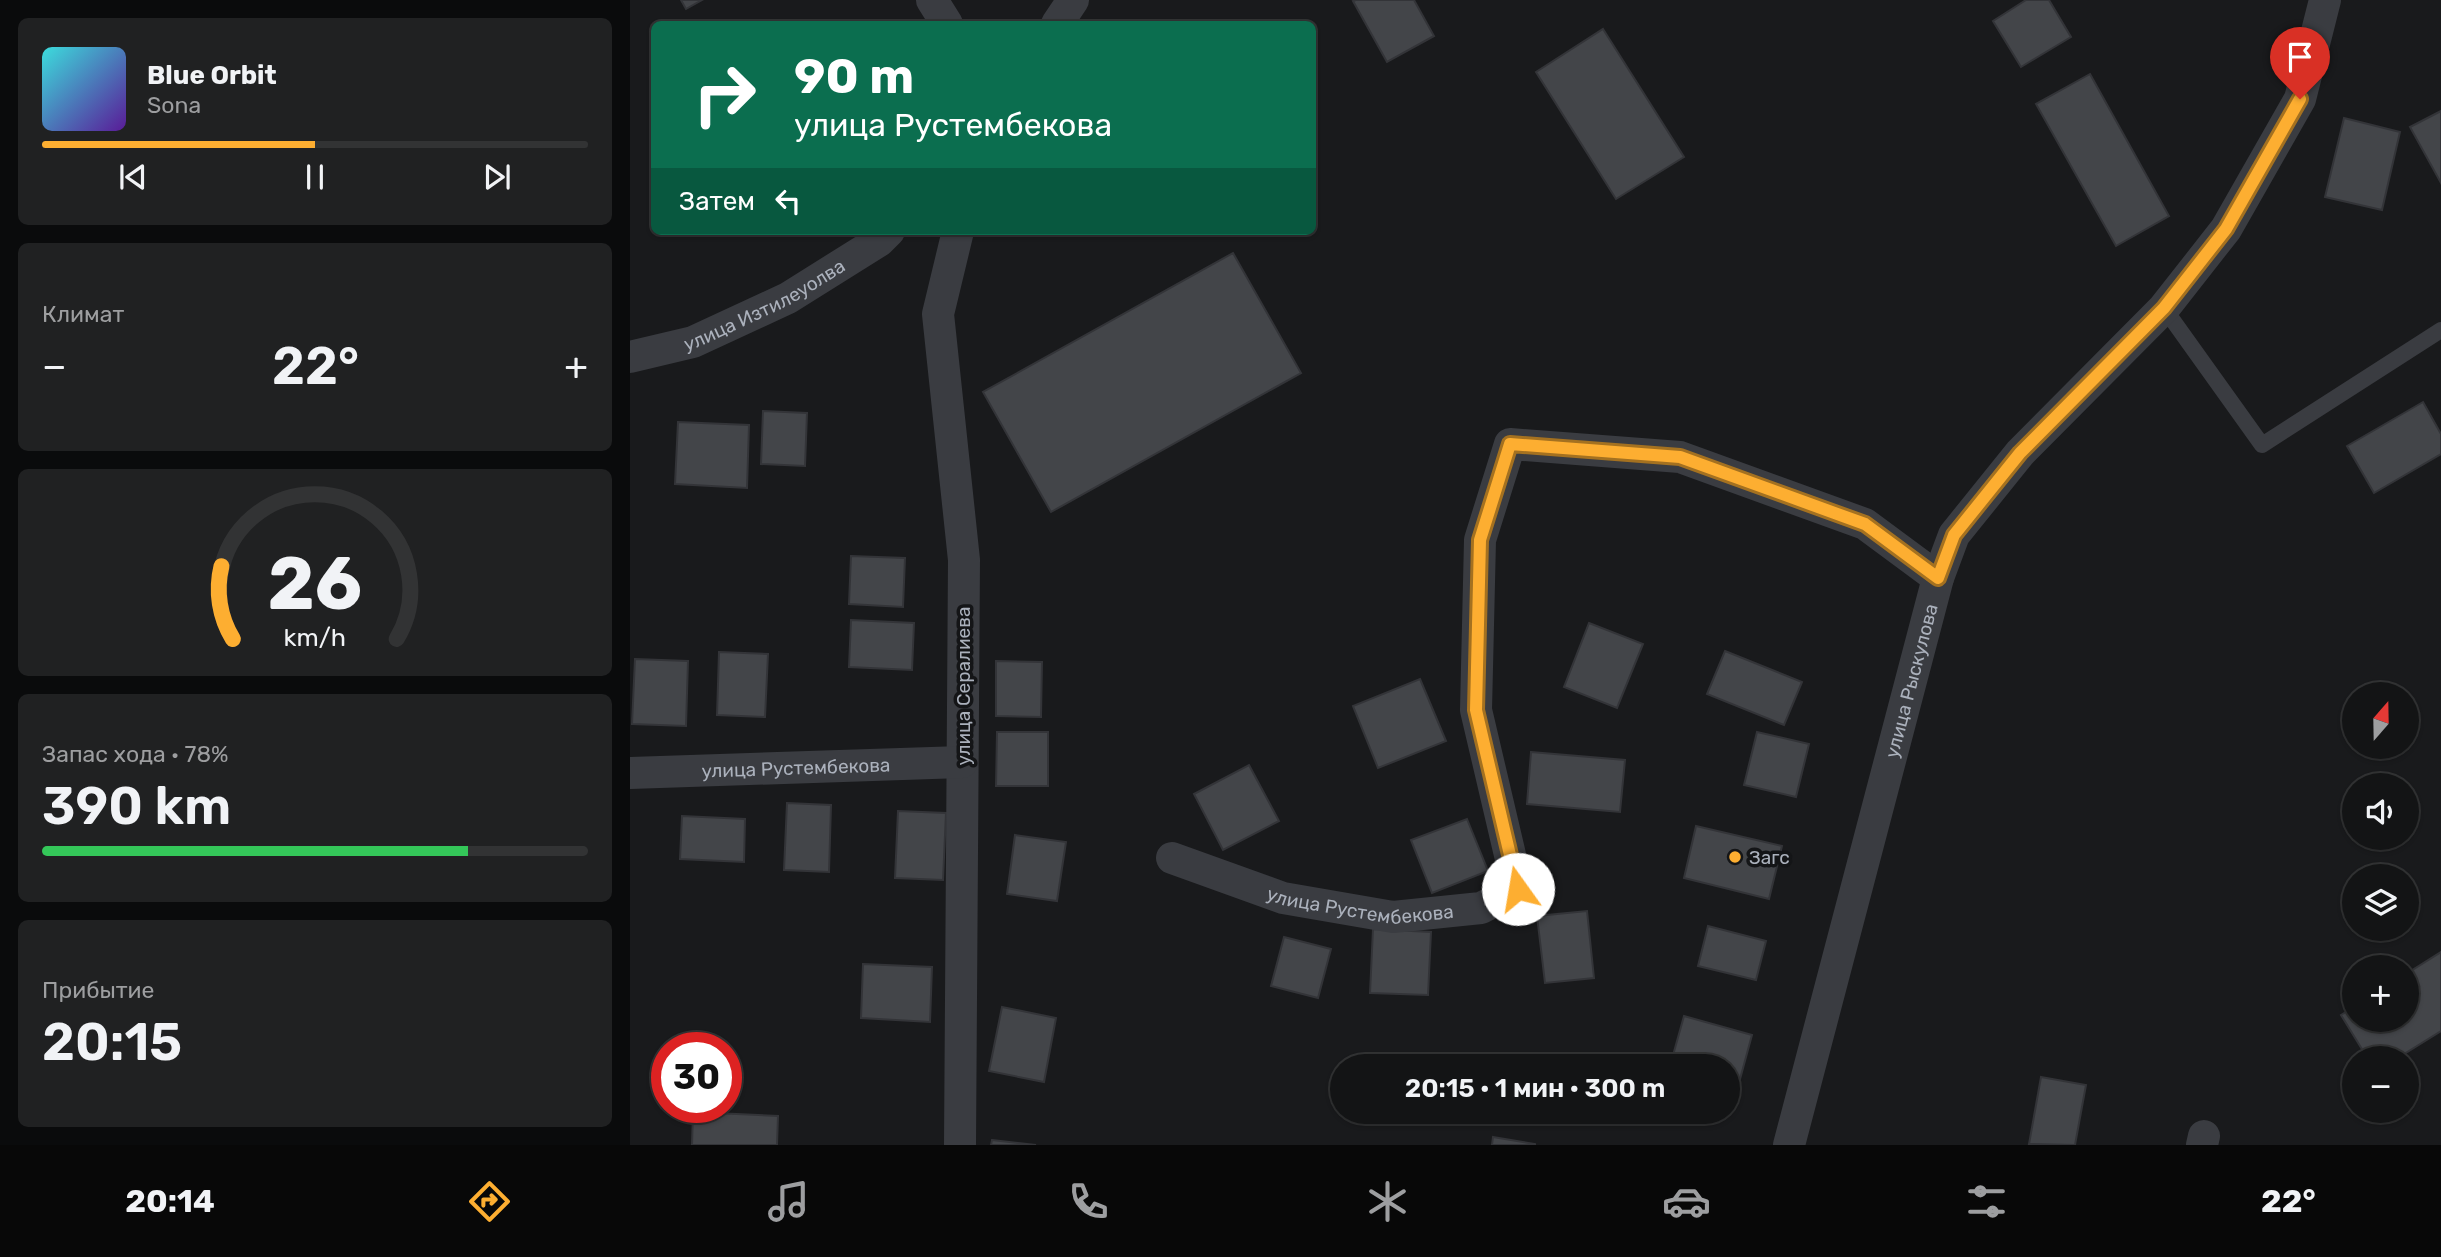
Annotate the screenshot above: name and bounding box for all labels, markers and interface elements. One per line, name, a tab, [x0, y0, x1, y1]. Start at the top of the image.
pin	[2270, 27, 2330, 99]
icon: arrive	[2281, 38, 2319, 76]
text: 90 m	[794, 47, 914, 105]
icon: right	[679, 49, 770, 140]
text: Blue Orbit	[147, 60, 277, 91]
text: Sona	[147, 91, 201, 119]
text: улица Рустембекова	[794, 106, 1112, 144]
icon: previous	[114, 158, 152, 196]
icon: pause	[296, 158, 334, 196]
icon: next	[478, 158, 516, 196]
icon: left	[769, 182, 807, 220]
text: Затем	[679, 186, 755, 217]
street label: улица Изтилеуолва	[681, 254, 849, 355]
text: Климат	[42, 300, 124, 328]
text: 22°	[272, 335, 359, 397]
text: −	[42, 343, 67, 389]
text: +	[564, 343, 588, 389]
text: 26	[268, 541, 362, 627]
street label: улица Рыскулова	[1880, 601, 1942, 760]
street label: улица Сералиева	[952, 607, 975, 765]
text: km/h	[284, 622, 346, 651]
north arrow	[2342, 682, 2418, 760]
map controls	[2342, 682, 2419, 1123]
text: Запас хода · 78%	[42, 740, 229, 768]
street label: улица Рустембекова	[701, 753, 891, 782]
button: sound	[2342, 773, 2419, 850]
text: 390 km	[42, 775, 231, 837]
place label: Загс	[1749, 846, 1790, 869]
marker: Загс	[1727, 849, 1743, 865]
position arrow	[1481, 852, 1555, 926]
button: layers	[2342, 864, 2419, 941]
street label: улица Рустембекова	[1264, 882, 1455, 929]
button: +	[2342, 955, 2419, 1032]
text: Прибытие	[42, 976, 154, 1004]
text: 20:15	[42, 1011, 182, 1073]
speed limit sign: 30	[651, 1032, 742, 1123]
button: −	[2342, 1046, 2419, 1123]
text: 20:15 · 1 мин · 300 m	[1405, 1073, 1665, 1104]
icon: directions	[465, 1177, 514, 1226]
icon: music	[764, 1177, 813, 1226]
icon: phone	[1064, 1177, 1113, 1226]
icon: climate	[1363, 1177, 1412, 1226]
icon: car	[1662, 1177, 1711, 1226]
icon: filters	[1962, 1177, 2011, 1226]
text: 20:14	[125, 1182, 215, 1220]
text: 22°	[2261, 1182, 2316, 1220]

